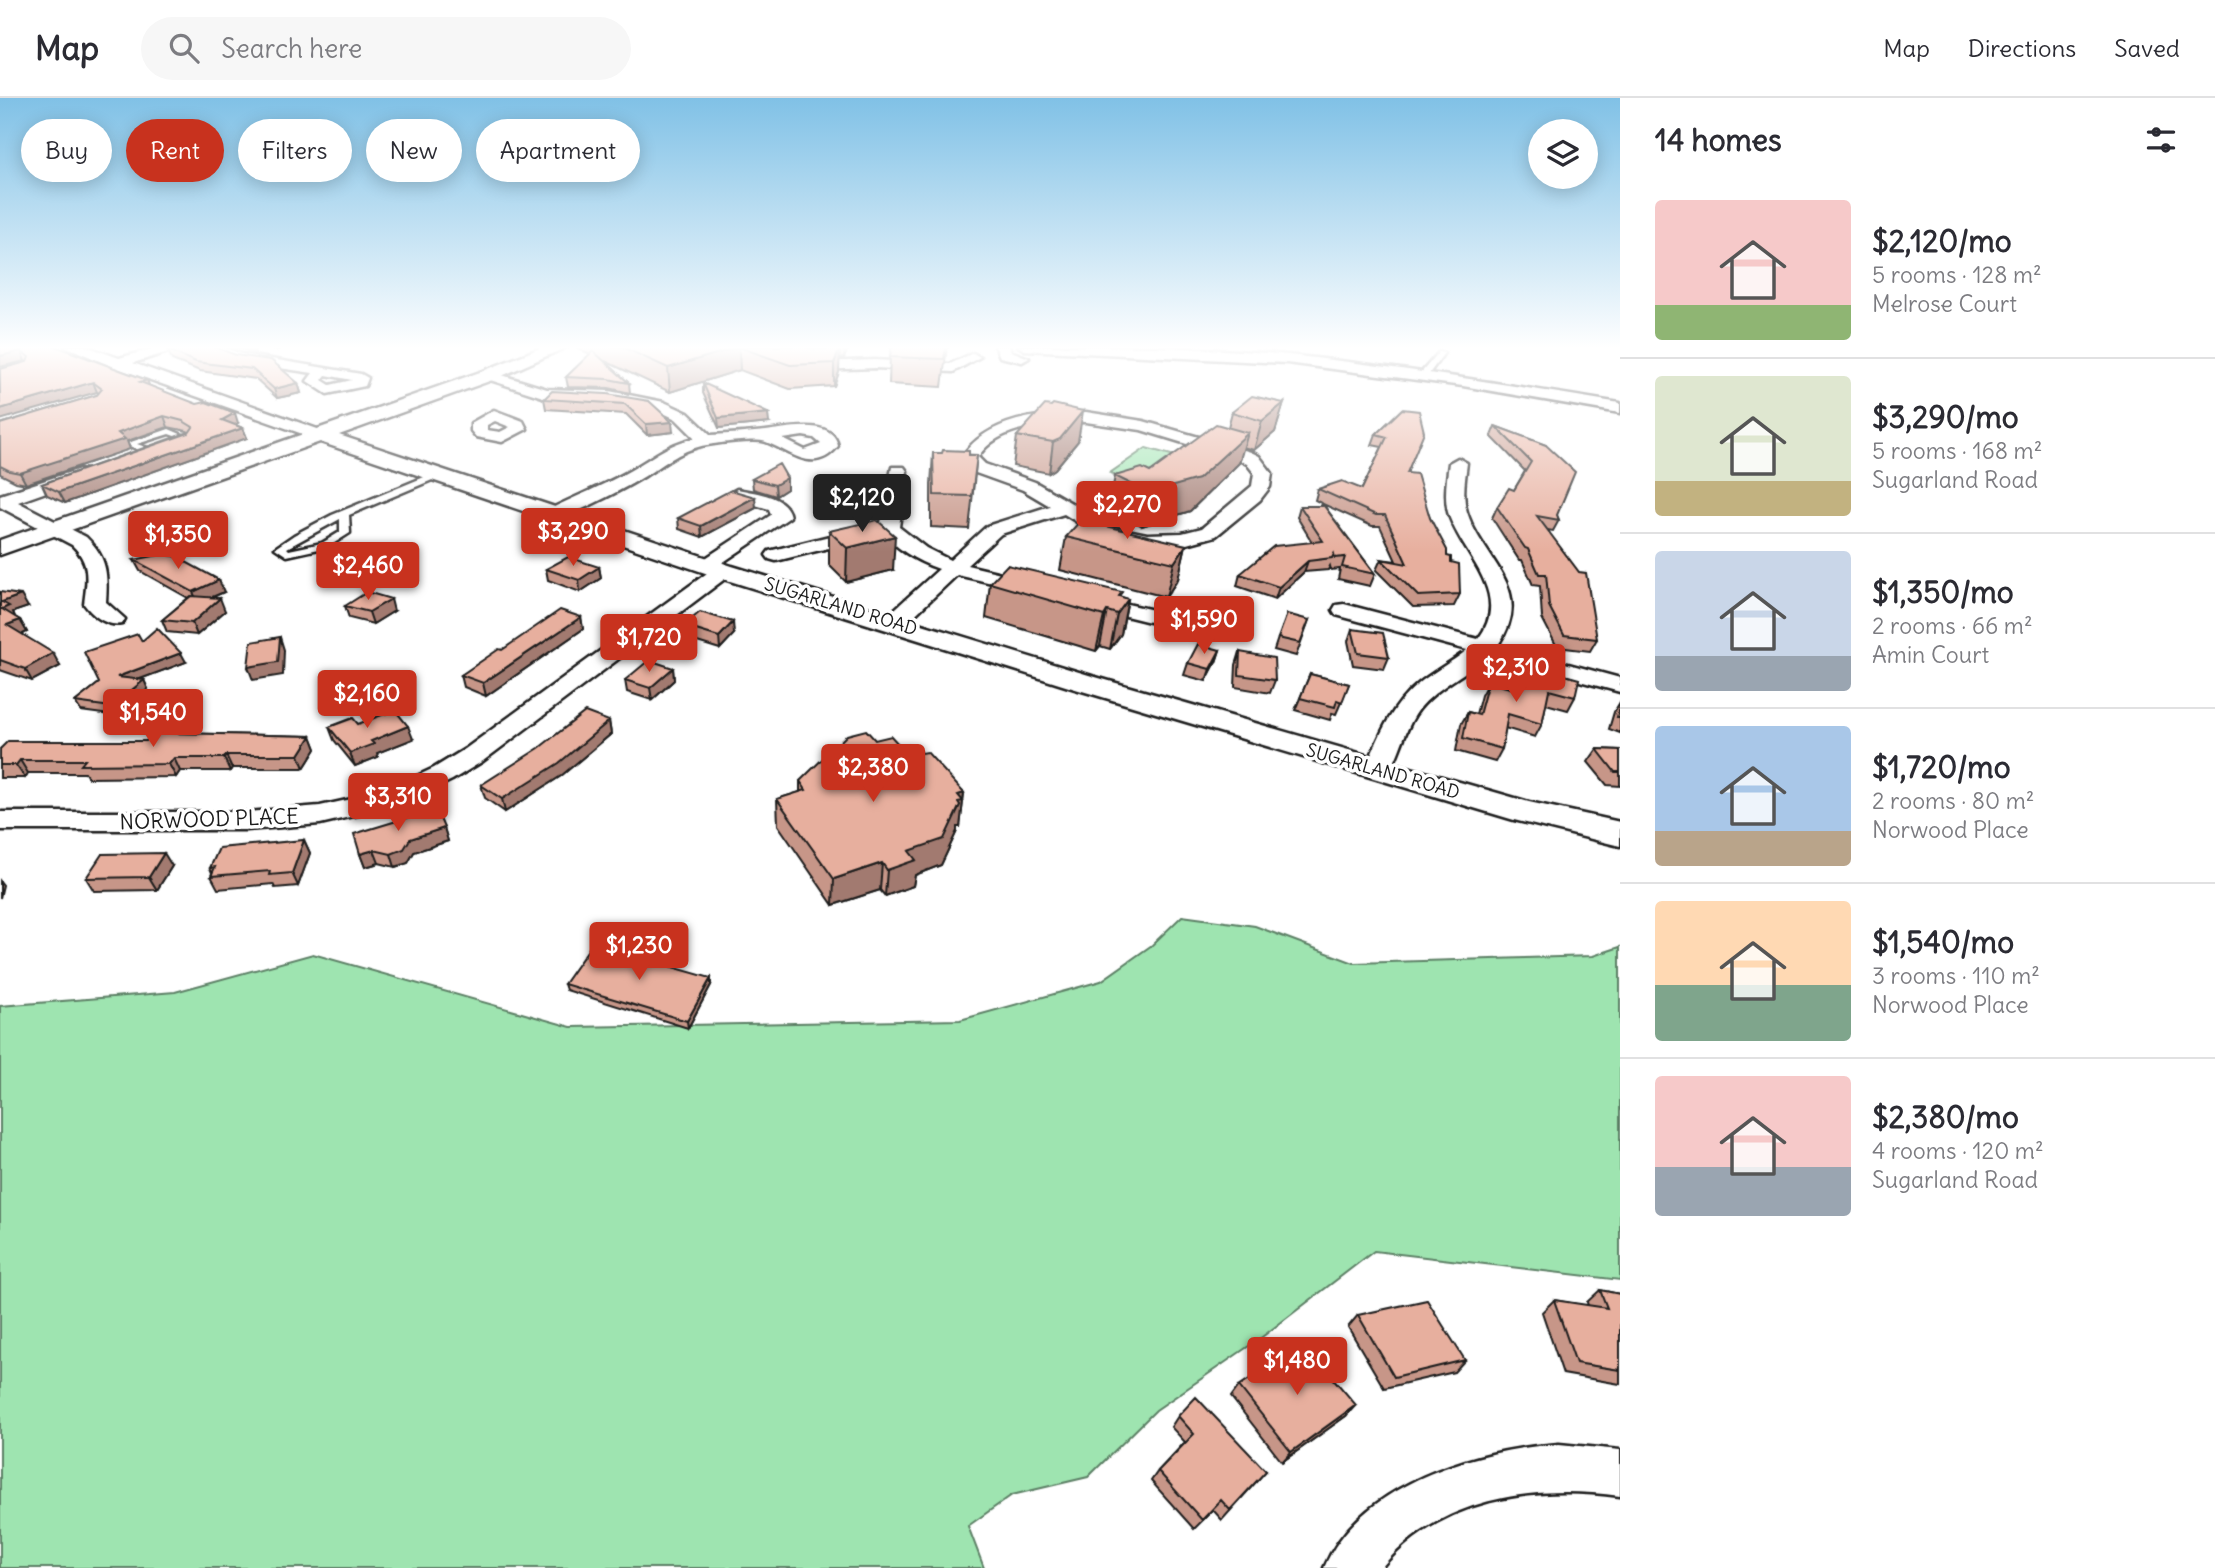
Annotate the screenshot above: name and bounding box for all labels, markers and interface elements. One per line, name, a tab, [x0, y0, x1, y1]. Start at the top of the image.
search box	[141, 17, 631, 80]
text: Map	[35, 27, 99, 69]
icon: search	[165, 29, 203, 67]
text: Search here	[221, 32, 362, 65]
text: Map	[1883, 33, 1930, 63]
text: Directions	[1968, 33, 2076, 63]
text: Saved	[2114, 33, 2180, 63]
chip: Buy	[21, 119, 112, 182]
chip: Rent	[126, 119, 224, 182]
chip: Filters	[238, 119, 352, 182]
chip: New	[366, 119, 462, 182]
chip: Apartment	[476, 119, 640, 182]
map controls	[1528, 119, 1598, 189]
button: layers	[1528, 119, 1598, 189]
text: 14 homes	[1655, 121, 1782, 159]
icon: filters	[2142, 121, 2180, 159]
text: $2,120/mo	[1872, 222, 2012, 260]
icon: home	[1711, 228, 1795, 312]
text: 5 rooms · 128 m²	[1872, 260, 2042, 289]
text: Melrose Court	[1872, 289, 2017, 318]
text: $3,290/mo	[1872, 398, 2019, 436]
icon: home	[1711, 404, 1795, 488]
text: 5 rooms · 168 m²	[1872, 436, 2042, 465]
text: Sugarland Road	[1872, 465, 2038, 494]
pin: $2,120	[805, 474, 919, 534]
text: $2,120	[829, 482, 895, 511]
pin: $2,270	[1070, 482, 1184, 541]
text: $2,270	[1092, 489, 1162, 518]
pin: $3,290	[516, 508, 630, 568]
pin: $1,350	[121, 512, 235, 571]
text: $3,290	[537, 516, 609, 545]
text: $1,350	[144, 519, 212, 548]
pin: $2,460	[311, 542, 425, 602]
text: $2,460	[332, 550, 404, 579]
street label: SUGARLAND ROAD	[762, 572, 920, 640]
text: $1,350/mo	[1872, 573, 2014, 611]
icon: home	[1711, 579, 1795, 663]
pin: $1,590	[1147, 596, 1261, 656]
text: $1,590	[1170, 604, 1238, 633]
text: 2 rooms · 66 m²	[1872, 611, 2033, 640]
pin: $1,720	[592, 614, 706, 674]
text: $1,720	[616, 622, 682, 651]
text: Amin Court	[1872, 640, 1989, 669]
pin: $2,310	[1459, 644, 1573, 704]
text: $2,310	[1482, 652, 1550, 681]
pin: $2,160	[310, 670, 424, 730]
text: $2,160	[334, 678, 400, 707]
pin: $1,540	[96, 690, 210, 749]
text: $1,540	[119, 697, 187, 726]
street label: SUGARLAND ROAD	[1304, 738, 1462, 804]
pin: $2,380	[816, 744, 930, 804]
text: $1,720/mo	[1872, 748, 2011, 786]
text: $2,380	[837, 752, 909, 781]
icon: home	[1711, 754, 1795, 838]
pin: $3,310	[341, 774, 455, 833]
text: $3,310	[364, 781, 432, 810]
text: 2 rooms · 80 m²	[1872, 786, 2034, 815]
street label: NORWOOD PLACE	[119, 802, 299, 836]
text: Norwood Place	[1872, 815, 2029, 844]
pin: $1,230	[582, 922, 696, 982]
text: $1,540/mo	[1872, 923, 2014, 961]
icon: home	[1711, 929, 1795, 1013]
text: $1,230	[605, 930, 673, 959]
text: 3 rooms · 110 m²	[1872, 961, 2040, 990]
text: Norwood Place	[1872, 990, 2029, 1019]
text: $2,380/mo	[1872, 1098, 2019, 1136]
icon: home	[1711, 1104, 1795, 1188]
text: 4 rooms · 120 m²	[1872, 1136, 2044, 1165]
text: Sugarland Road	[1872, 1165, 2038, 1194]
pin: $1,480	[1240, 1338, 1354, 1397]
text: $1,480	[1263, 1345, 1331, 1374]

